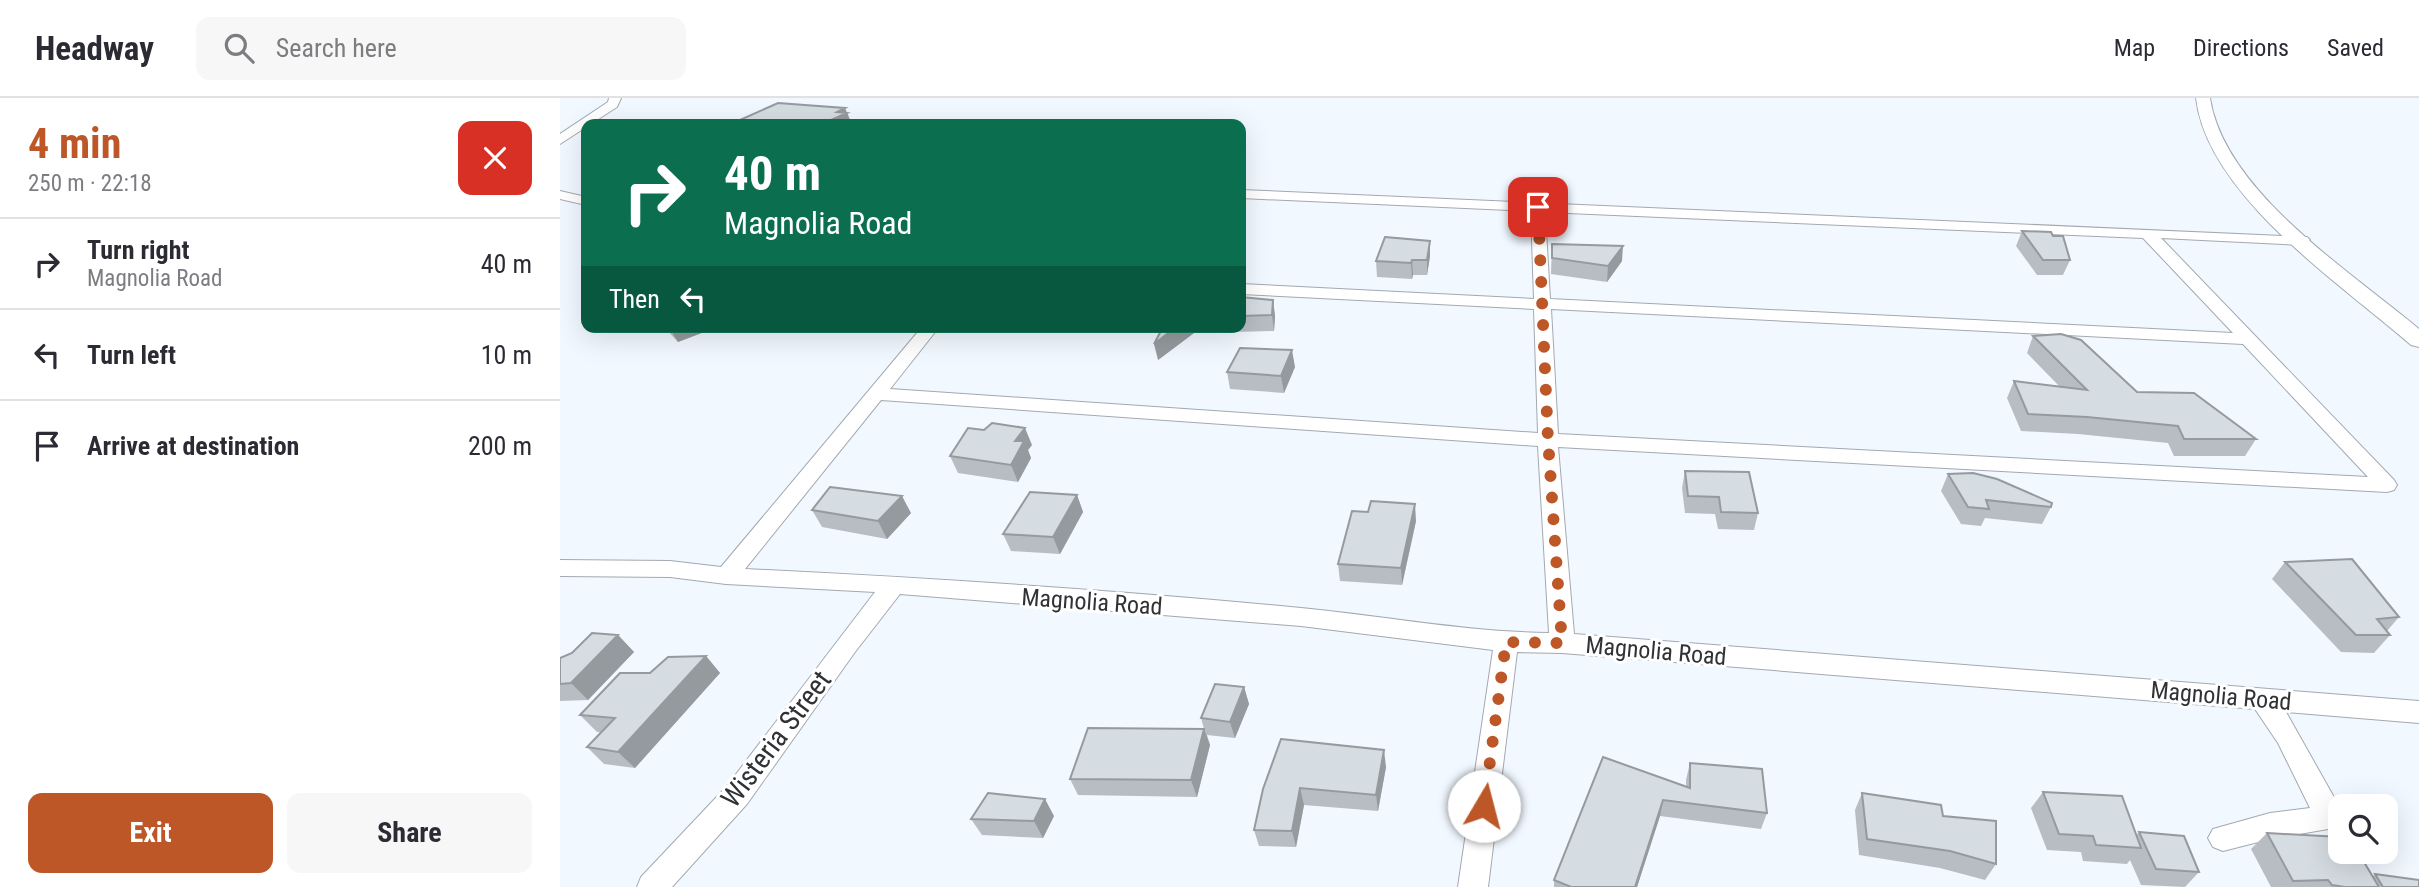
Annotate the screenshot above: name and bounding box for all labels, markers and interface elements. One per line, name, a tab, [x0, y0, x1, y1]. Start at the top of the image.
search box	[196, 17, 686, 80]
text: Headway	[35, 29, 154, 68]
icon: search	[220, 29, 258, 67]
text: Search here	[276, 33, 397, 63]
text: Map	[2114, 34, 2155, 62]
text: Directions	[2193, 34, 2289, 62]
text: Saved	[2327, 34, 2384, 62]
text: 4 min	[28, 119, 121, 168]
button: close	[458, 121, 532, 195]
text: 40 m	[724, 145, 821, 202]
icon: right	[609, 147, 700, 238]
text: 250 m · 22:18	[28, 170, 152, 197]
pin	[1508, 177, 1568, 237]
icon: arrive	[1519, 188, 1557, 226]
text: Magnolia Road	[724, 204, 912, 242]
text: Turn right	[87, 235, 189, 265]
icon: right	[28, 245, 66, 283]
text: 40 m	[481, 249, 532, 279]
text: Magnolia Road	[87, 265, 222, 292]
icon: left	[674, 280, 712, 318]
text: Then	[609, 284, 660, 314]
icon: left	[28, 336, 66, 374]
text: Turn left	[87, 340, 176, 370]
text: 10 m	[481, 340, 532, 370]
icon: arrive	[28, 427, 66, 465]
text: Arrive at destination	[87, 431, 299, 461]
text: 200 m	[468, 431, 532, 461]
street label: Magnolia Road	[1021, 583, 1163, 621]
street label: Magnolia Road	[1584, 631, 1728, 671]
street label: Wisteria Street	[714, 664, 838, 814]
street label: Magnolia Road	[2149, 676, 2293, 716]
position arrow	[1447, 769, 1521, 843]
button: Exit	[28, 793, 273, 873]
button: Share	[287, 793, 532, 873]
map controls	[2328, 794, 2398, 864]
button: search	[2328, 794, 2398, 864]

